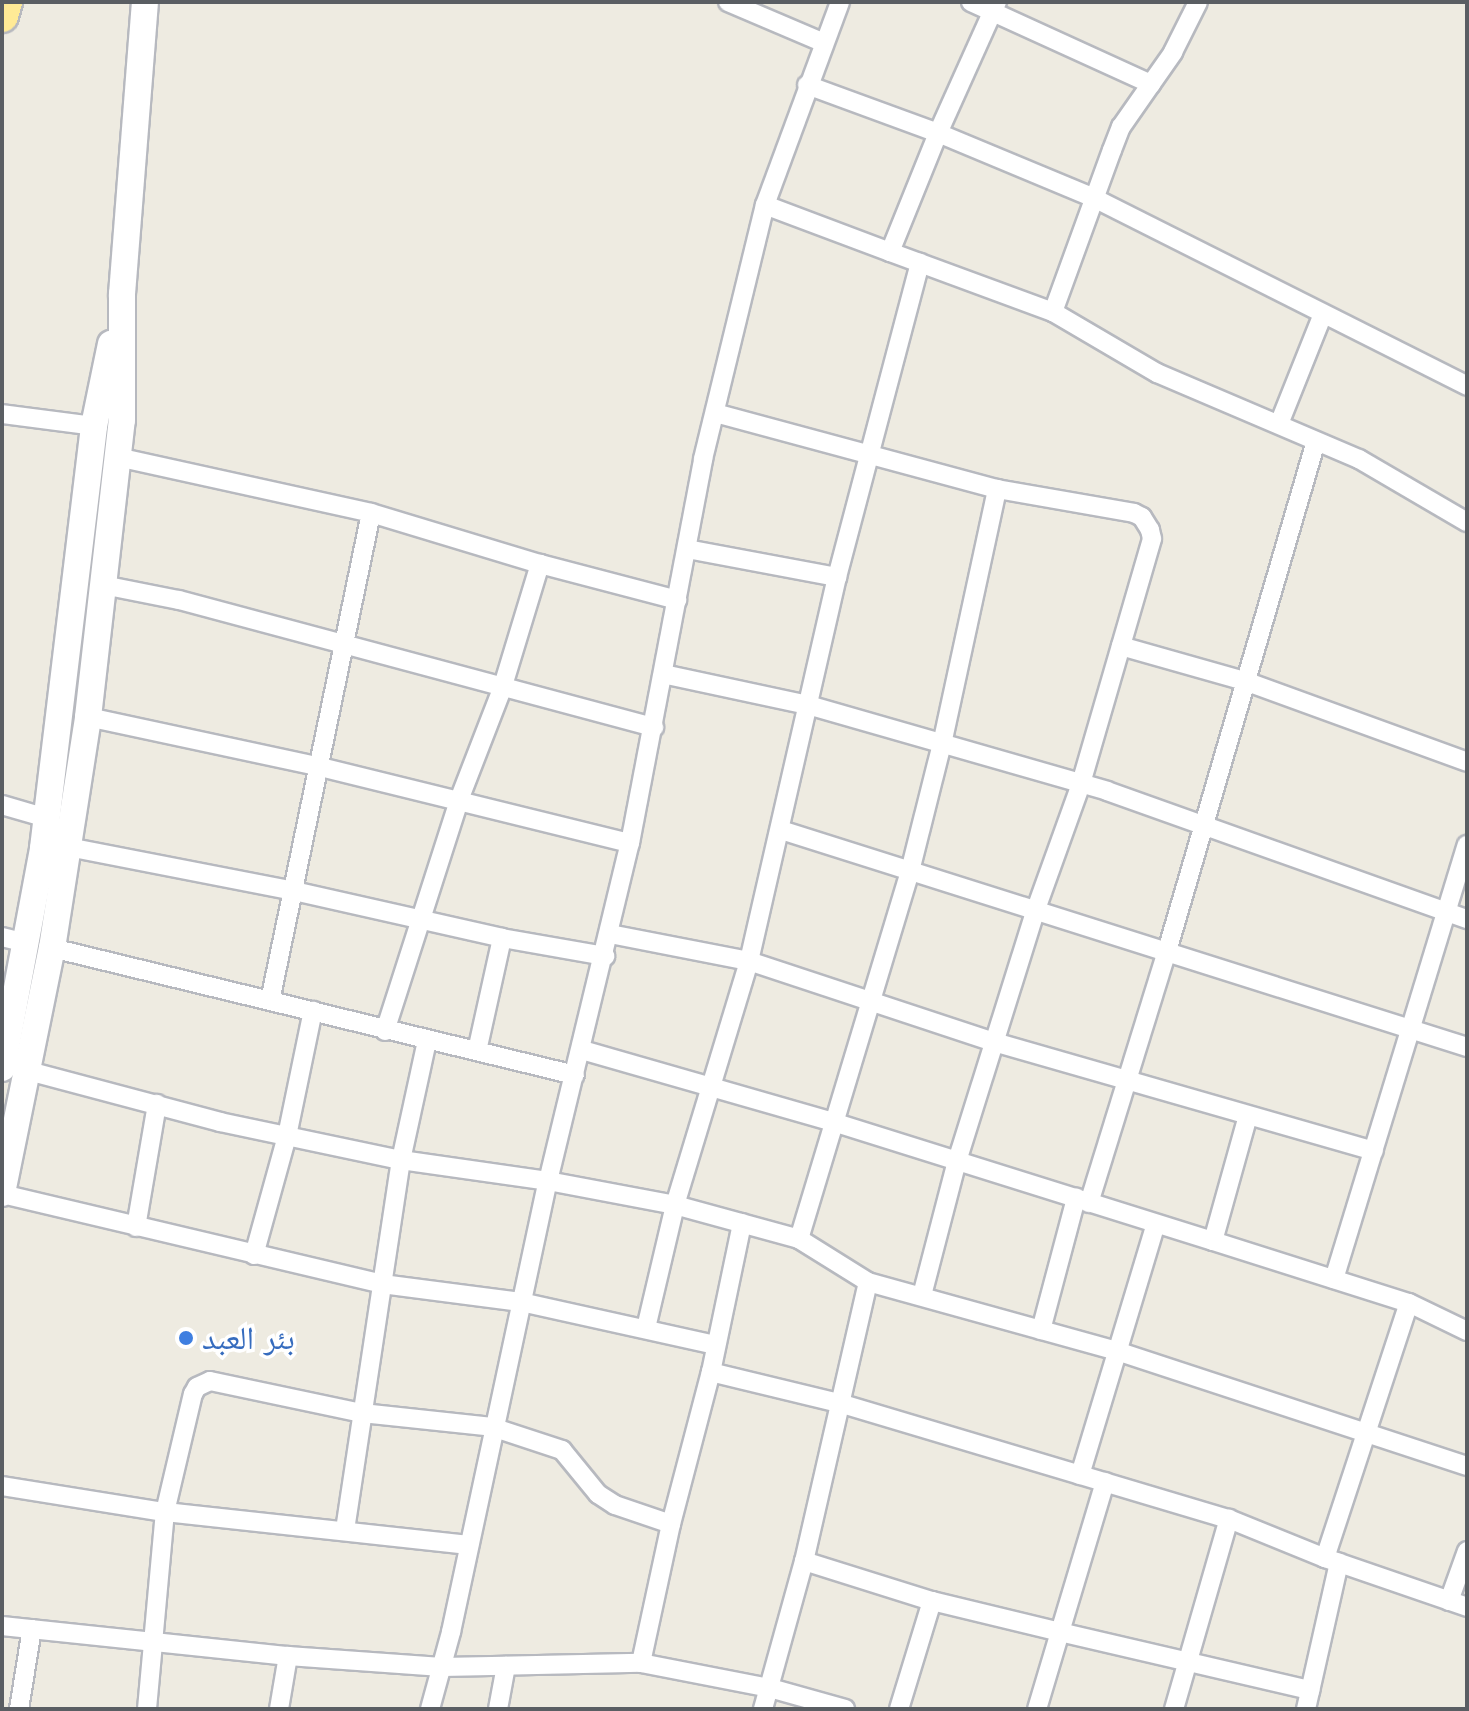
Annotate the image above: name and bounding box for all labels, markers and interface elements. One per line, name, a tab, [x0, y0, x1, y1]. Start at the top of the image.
place label: بئر العبد	[202, 1319, 295, 1357]
marker: بئر العبد	[177, 1329, 195, 1347]

